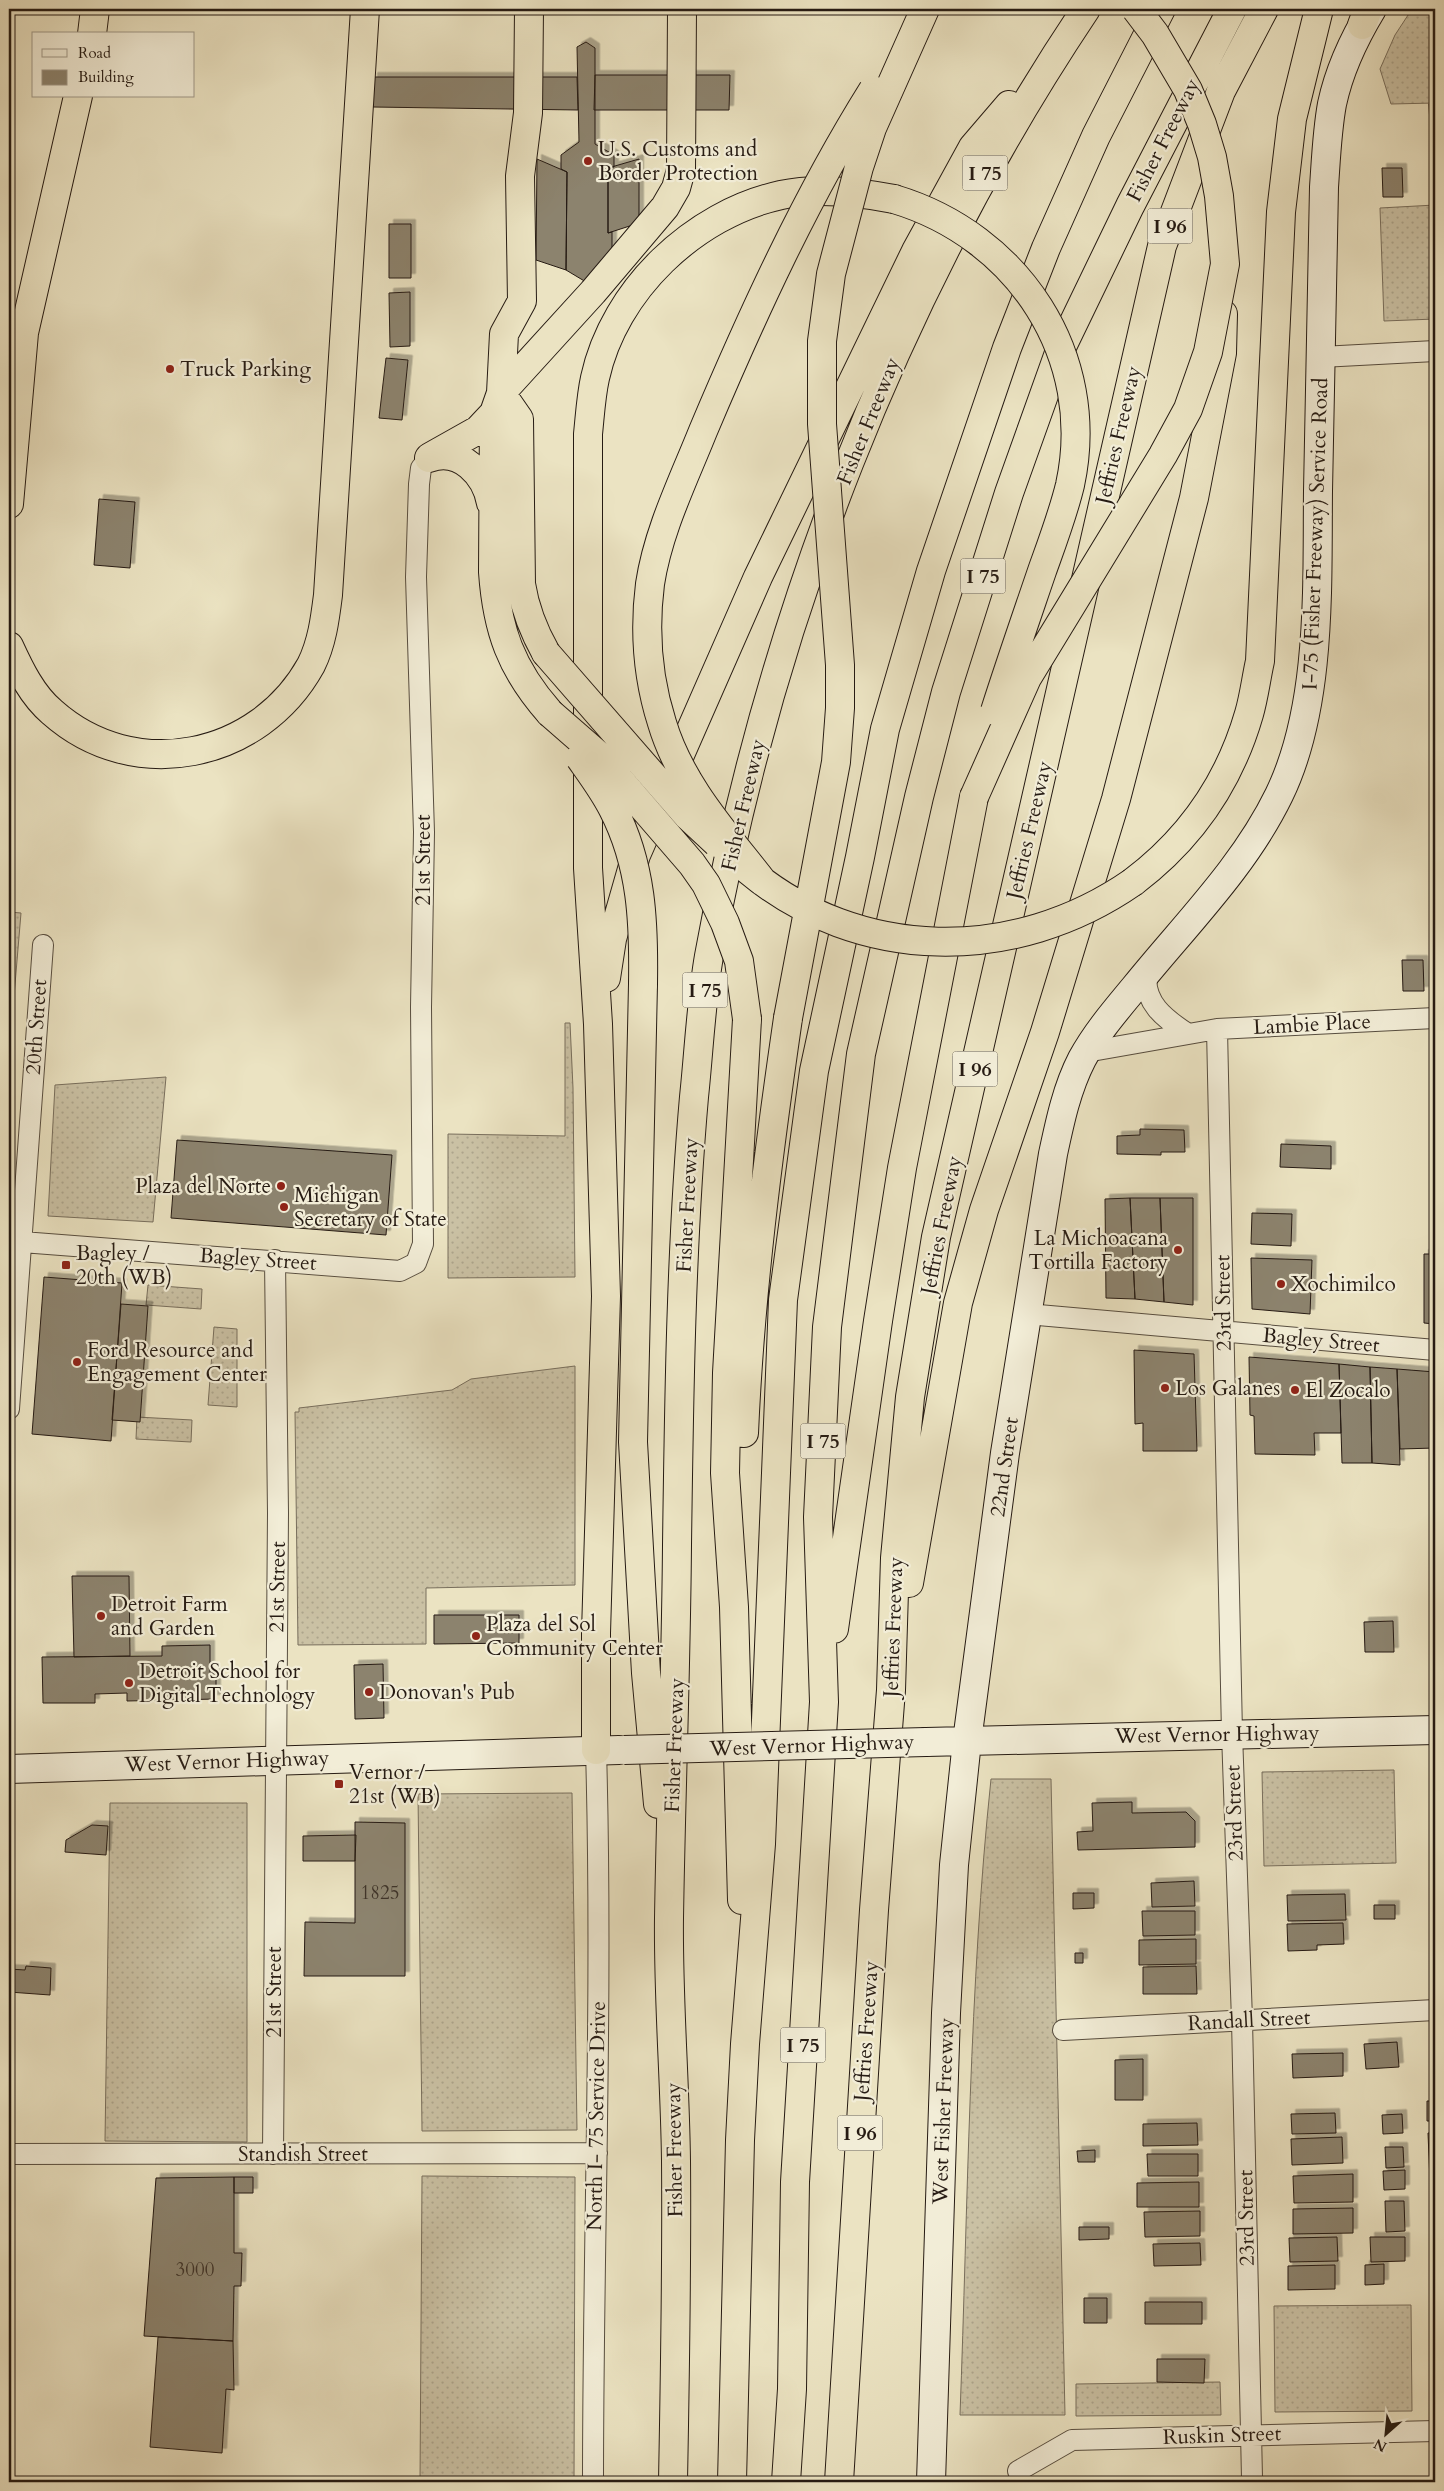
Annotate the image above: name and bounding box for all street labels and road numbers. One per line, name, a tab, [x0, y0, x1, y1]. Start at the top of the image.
street label: Fisher Freeway	[1120, 74, 1207, 207]
road number: I 75	[962, 156, 1008, 190]
road number: I 96	[1148, 208, 1192, 244]
street label: Fisher Freeway	[830, 353, 907, 489]
street label: Jeffries Freeway	[1088, 363, 1148, 510]
street label: I-75 (Fisher Freeway) Service Road	[1296, 377, 1335, 691]
road number: I 75	[960, 558, 1006, 594]
street label: Fisher Freeway	[714, 736, 773, 874]
street label: Jeffries Freeway	[999, 758, 1059, 905]
street label: 21st Street	[409, 814, 438, 906]
road number: I 75	[682, 972, 728, 1008]
street label: 20th Street	[19, 978, 54, 1076]
street label: Lambie Place	[1252, 1007, 1372, 1042]
road number: I 96	[952, 1052, 998, 1086]
street label: Fisher Freeway	[669, 1137, 706, 1273]
street label: Jeffries Freeway	[913, 1153, 969, 1300]
street label: Bagley Street	[198, 1241, 318, 1278]
street label: 23rd Street	[1208, 1254, 1239, 1351]
street label: Bagley Street	[1261, 1321, 1381, 1360]
street label: 22nd Street	[983, 1415, 1026, 1519]
road number: I 75	[800, 1424, 846, 1458]
street label: 21st Street	[262, 1541, 293, 1633]
street label: Jeffries Freeway	[876, 1556, 910, 1701]
street label: Fisher Freeway	[658, 1677, 691, 1813]
street label: West Vernor Highway	[1113, 1718, 1320, 1751]
street label: West Vernor Highway	[708, 1727, 915, 1764]
street label: West Vernor Highway	[123, 1743, 330, 1780]
street label: 23rd Street	[1218, 1764, 1251, 1862]
street label: 21st Street	[260, 1946, 289, 2038]
street label: Jeffries Freeway	[847, 1960, 886, 2105]
street label: North I- 75 Service Drive	[580, 2001, 613, 2231]
street label: Randall Street	[1187, 2003, 1311, 2038]
street label: West Fisher Freeway	[926, 2017, 961, 2206]
road number: I 75	[780, 2028, 826, 2062]
street label: Fisher Freeway	[659, 2082, 690, 2218]
road number: I 96	[838, 2116, 882, 2150]
street label: Standish Street	[238, 2140, 368, 2169]
street label: 23rd Street	[1231, 2169, 1262, 2266]
street label: Ruskin Street	[1162, 2419, 1282, 2452]

